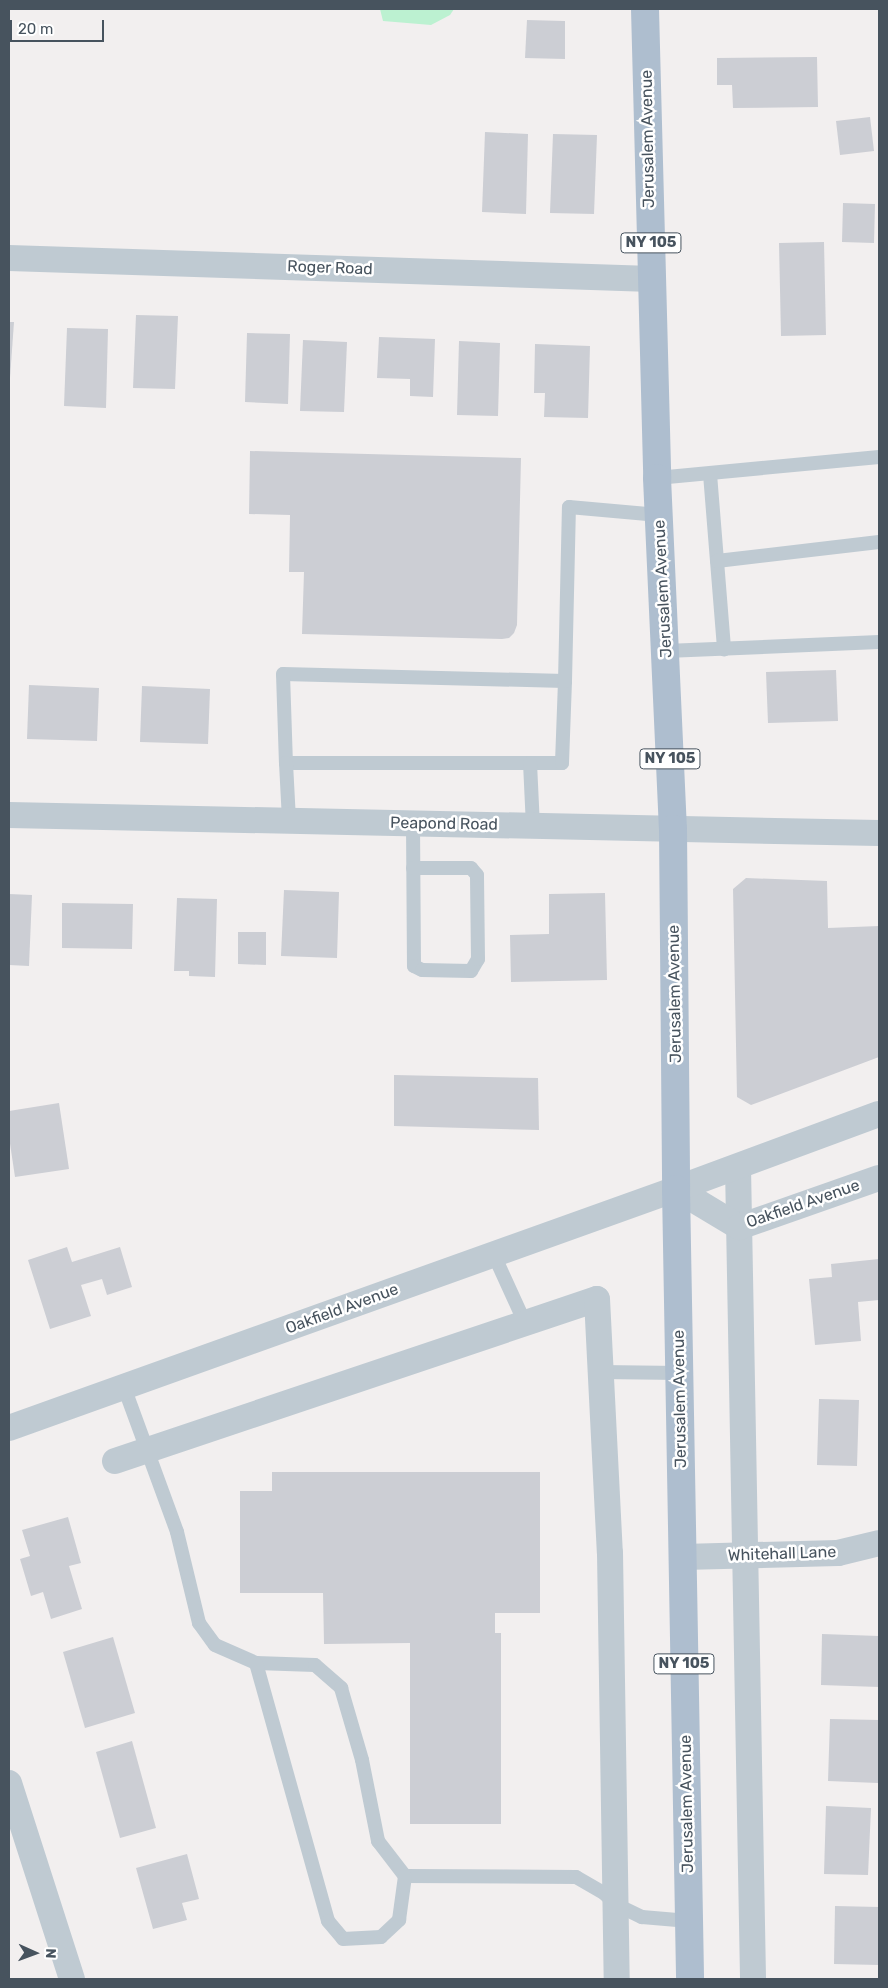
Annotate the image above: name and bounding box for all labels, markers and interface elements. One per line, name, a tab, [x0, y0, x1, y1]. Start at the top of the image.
scale bar	[12, 10, 106, 42]
text: 20 m	[18, 20, 53, 38]
street label: Jerusalem Avenue	[637, 69, 659, 209]
road number: NY 105	[620, 230, 682, 256]
street label: Roger Road	[287, 257, 373, 279]
street label: Jerusalem Avenue	[650, 519, 676, 659]
road number: NY 105	[639, 746, 701, 772]
street label: Peapond Road	[390, 813, 498, 835]
street label: Jerusalem Avenue	[664, 924, 686, 1064]
street label: Oakfield Avenue	[744, 1176, 862, 1232]
street label: Oakfield Avenue	[283, 1280, 401, 1338]
street label: Jerusalem Avenue	[669, 1329, 691, 1469]
street label: Whitehall Lane	[727, 1543, 837, 1565]
road number: NY 105	[653, 1652, 715, 1676]
street label: Jerusalem Avenue	[676, 1734, 698, 1874]
north arrow	[10, 1928, 60, 1978]
text: N	[42, 1948, 59, 1959]

